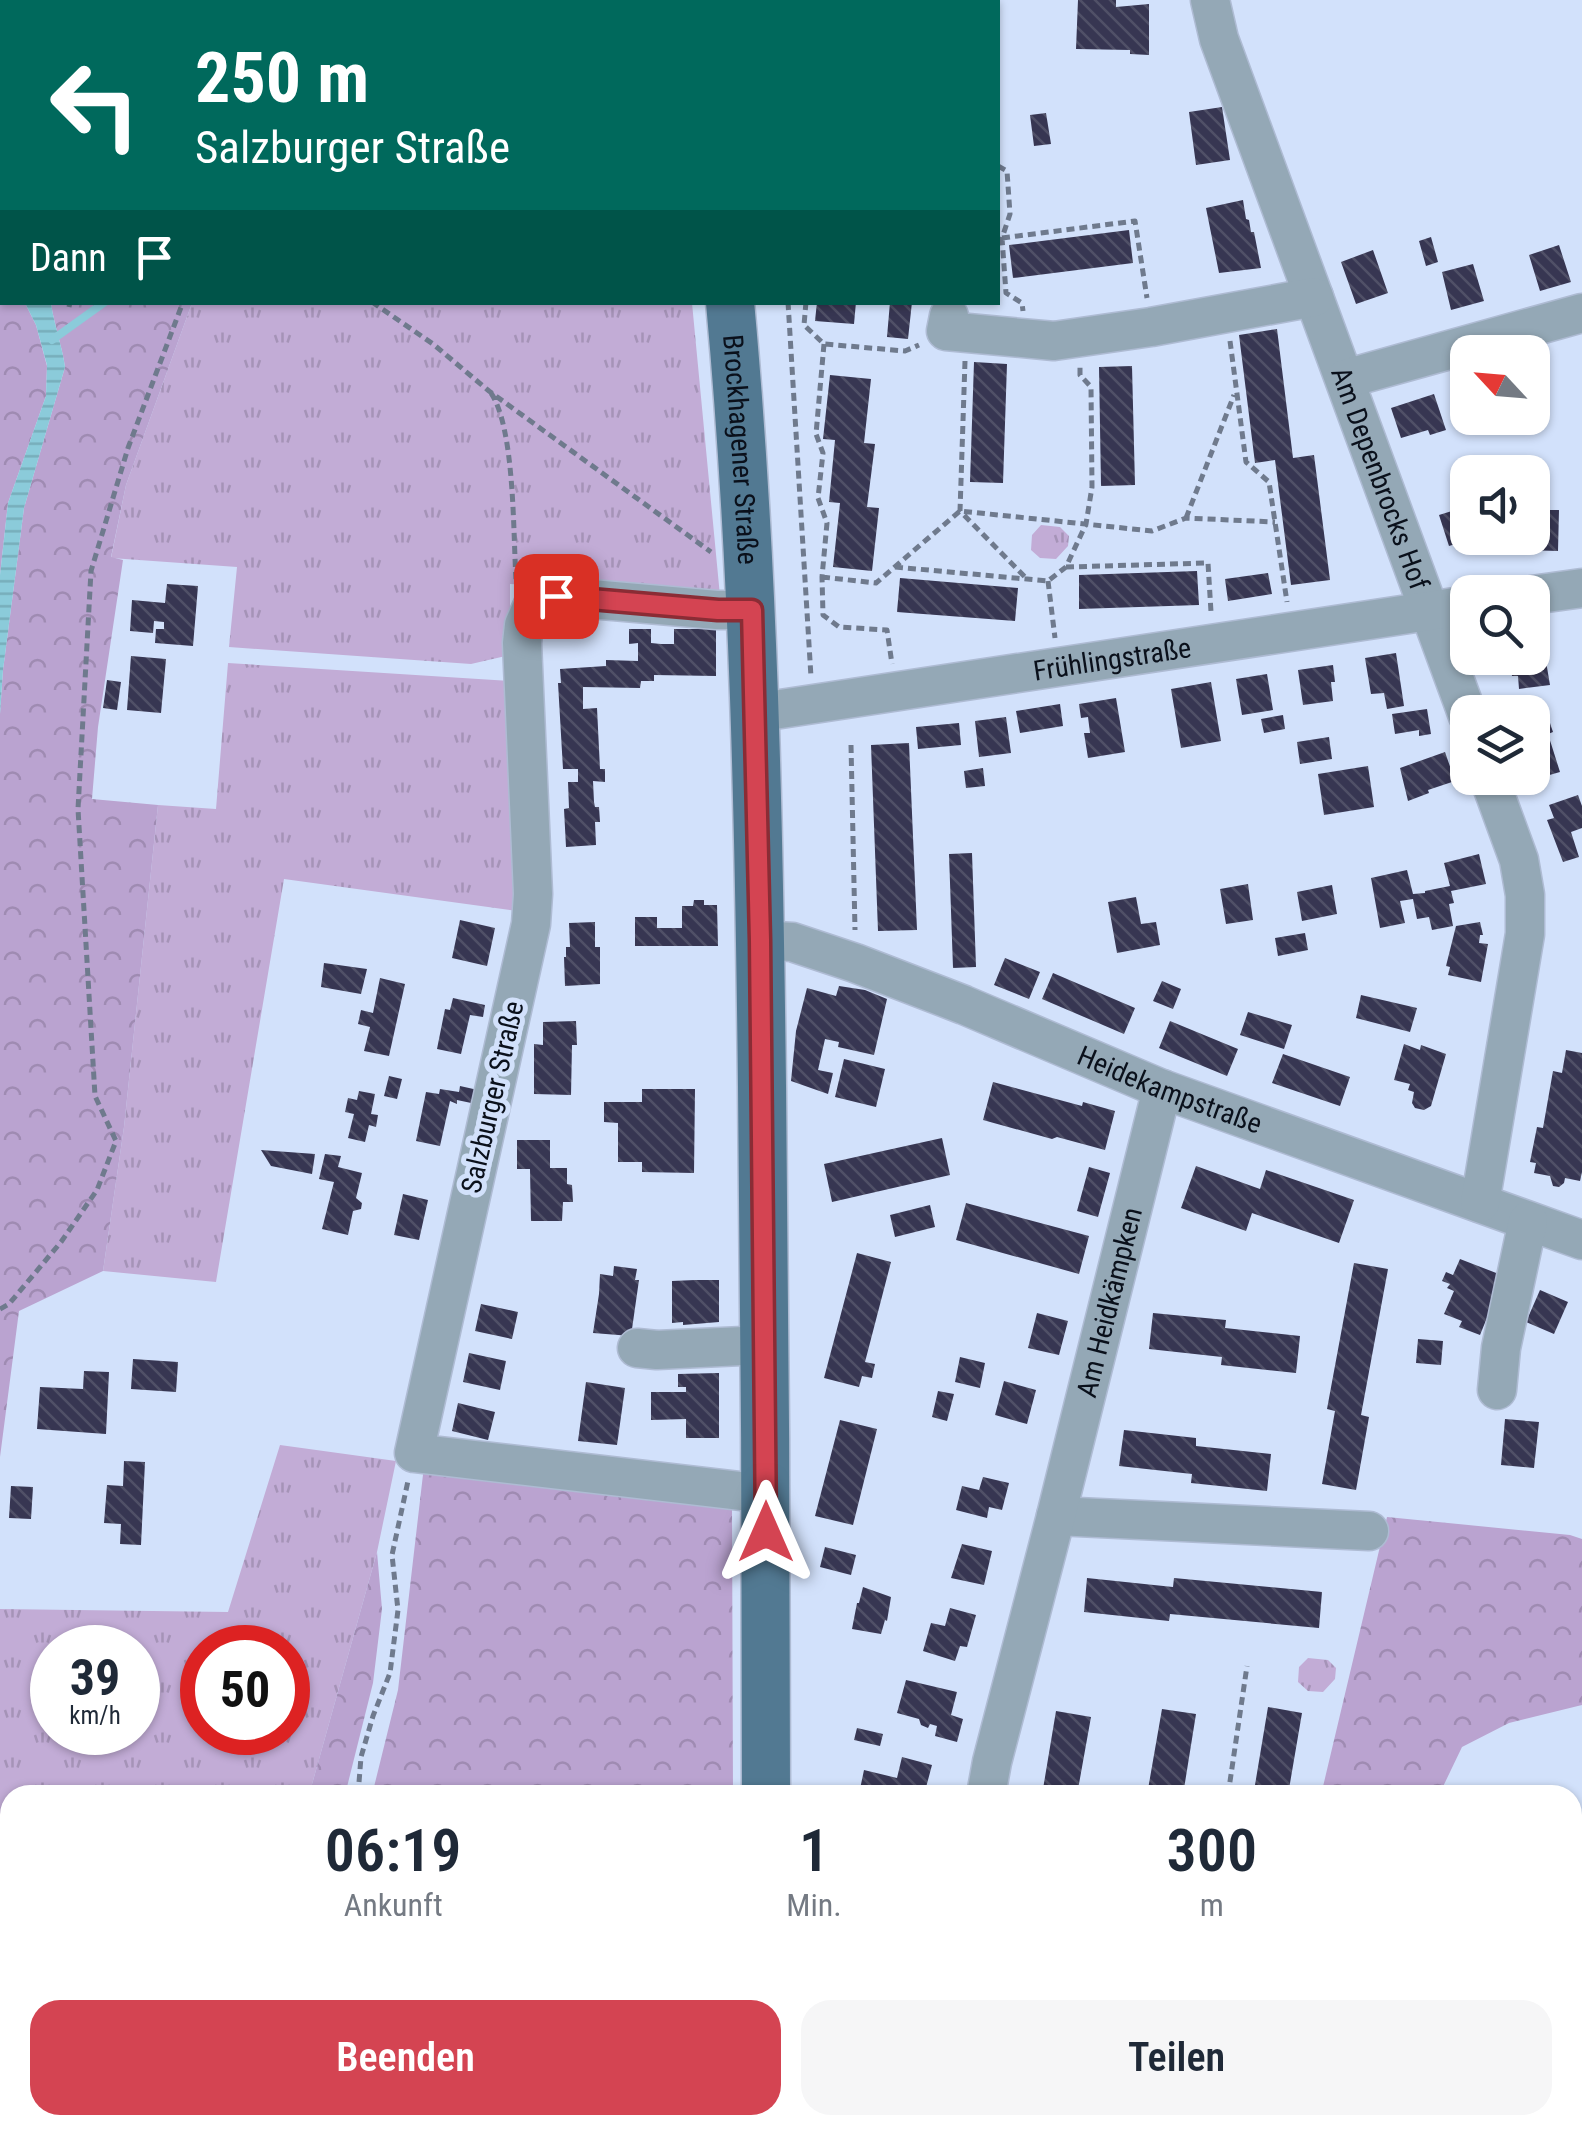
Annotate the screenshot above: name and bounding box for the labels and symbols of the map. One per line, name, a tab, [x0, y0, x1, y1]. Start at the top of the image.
street label: Brockhagener Straße	[716, 333, 764, 566]
north arrow	[1450, 335, 1550, 435]
street label: Am Depenbrocks Hof	[1324, 363, 1436, 594]
pin	[514, 554, 599, 639]
street label: Frühlingstraße	[1031, 631, 1193, 688]
street label: Salzburger Straße	[454, 998, 531, 1196]
street label: Heidekampstraße	[1073, 1039, 1266, 1141]
street label: Am Heidkämpken	[1070, 1204, 1149, 1401]
position arrow	[714, 1480, 818, 1584]
speed limit sign: 50	[180, 1625, 310, 1755]

